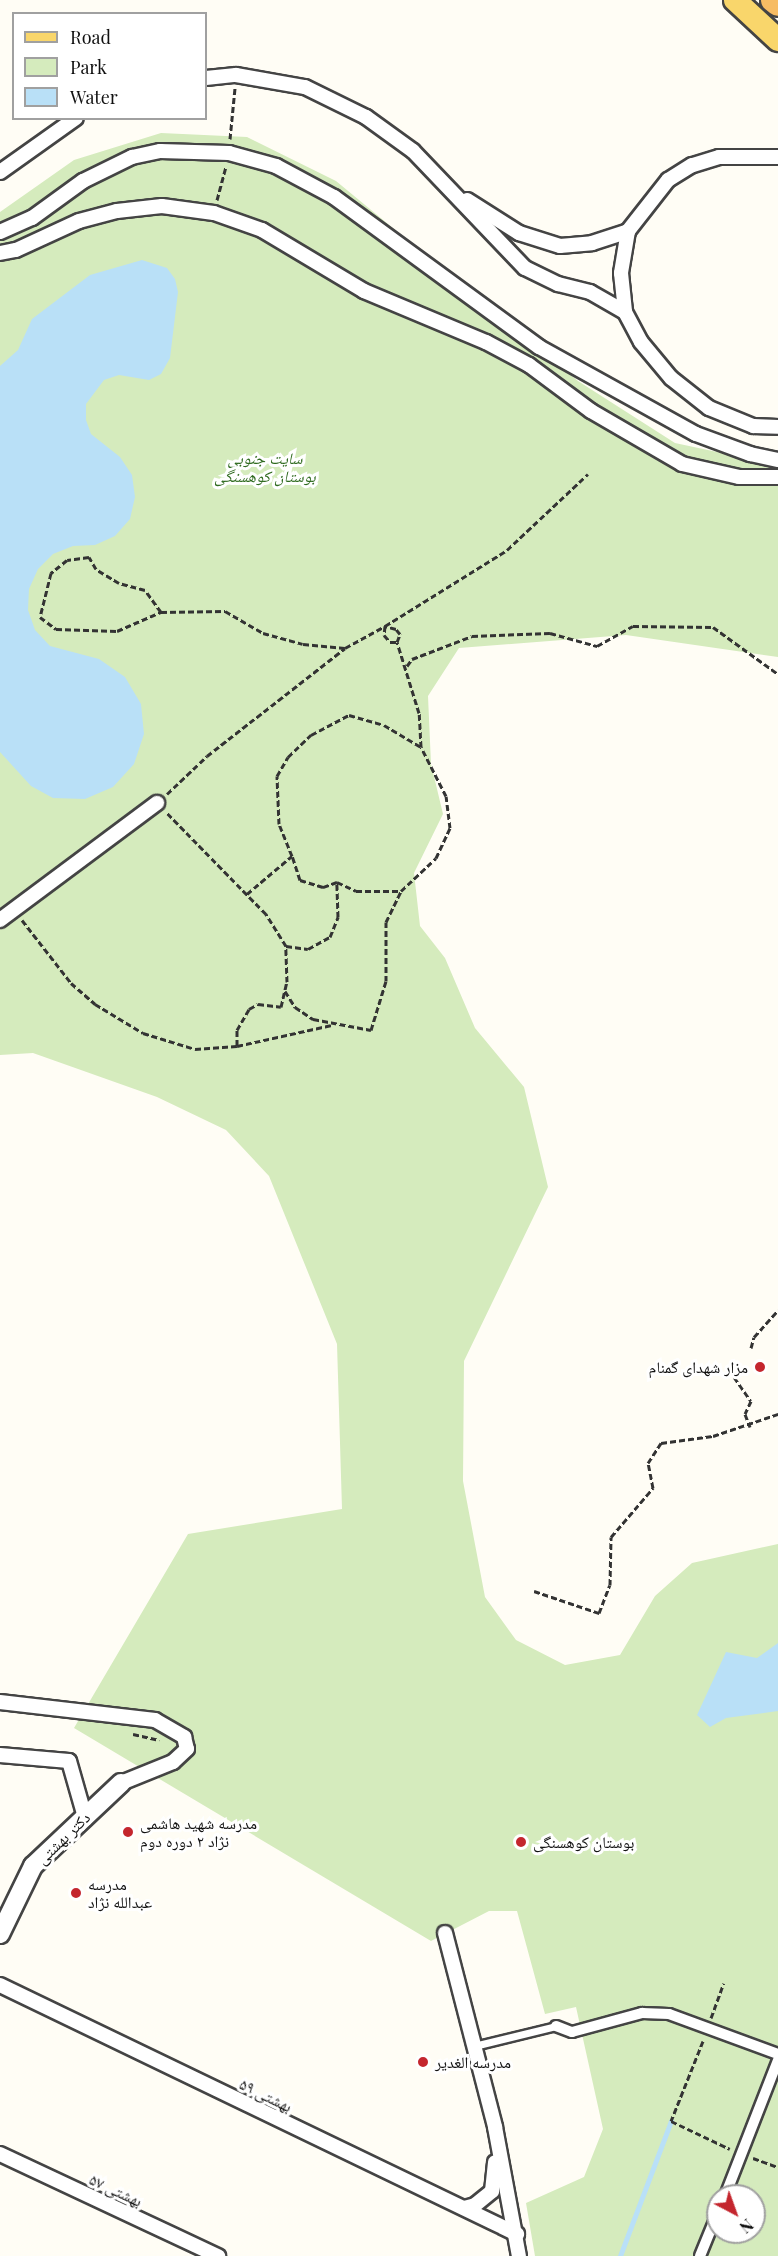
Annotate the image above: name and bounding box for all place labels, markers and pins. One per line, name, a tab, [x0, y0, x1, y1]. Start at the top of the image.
place label: مزار شهدای گمنام	[649, 1357, 748, 1377]
marker: مزار شهدای گمنام	[753, 1360, 767, 1374]
place label: مدرسه شهید هاشمی نژاد ۲ دوره دوم	[140, 1813, 257, 1851]
marker: مدرسه شهید هاشمی نژاد ۲ دوره دوم	[121, 1825, 135, 1839]
place label: بوستان کوهسنگی	[533, 1832, 634, 1852]
marker: بوستان کوهسنگی	[514, 1835, 528, 1849]
place label: مدرسه عبدالله نژاد	[88, 1874, 152, 1912]
marker: مدرسه عبدالله نژاد	[69, 1886, 83, 1900]
place label: مدرسه الغدیر	[435, 2052, 511, 2072]
marker: مدرسه الغدیر	[416, 2055, 430, 2069]

